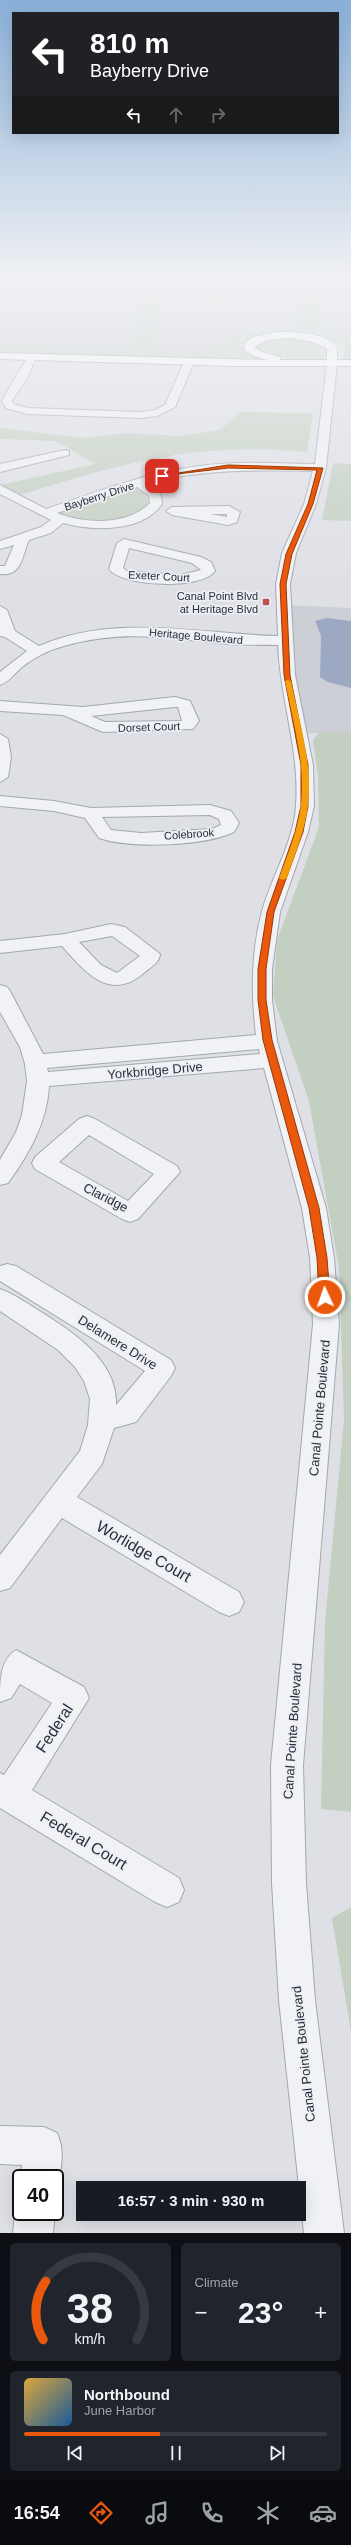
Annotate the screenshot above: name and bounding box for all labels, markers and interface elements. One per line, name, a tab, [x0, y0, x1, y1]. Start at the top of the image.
icon: left	[24, 28, 76, 80]
text: 810 m	[90, 28, 169, 59]
text: Bayberry Drive	[90, 61, 209, 81]
icon: left	[123, 104, 145, 126]
icon: ahead	[165, 104, 187, 126]
icon: right	[207, 104, 229, 126]
pin	[145, 459, 179, 493]
icon: arrive	[151, 465, 173, 487]
street label: Bayberry Drive	[63, 479, 135, 513]
street label: Exeter Court	[128, 568, 190, 584]
place label: Canal Point Blvd at Heritage Blvd	[177, 590, 258, 615]
marker: Canal Point Blvd at Heritage Blvd	[261, 597, 271, 607]
street label: Heritage Boulevard	[149, 626, 243, 646]
street label: Dorset Court	[118, 720, 180, 734]
street label: Colebrook	[164, 826, 215, 842]
street label: Yorkbridge Drive	[107, 1059, 203, 1082]
street label: Claridge	[81, 1180, 131, 1215]
position arrow	[304, 1276, 346, 1318]
street label: Delamere Drive	[75, 1312, 160, 1373]
street label: Canal Pointe Boulevard	[306, 1339, 333, 1477]
street label: Worlidge Court	[93, 1517, 195, 1586]
street label: Canal Pointe Boulevard	[280, 1662, 305, 1800]
street label: Federal	[33, 1701, 76, 1756]
street label: Federal Court	[37, 1808, 131, 1873]
street label: Canal Pointe Boulevard	[289, 1985, 318, 2123]
speed limit sign: 40	[12, 2169, 64, 2221]
text: 16:57 · 3 min · 930 m	[118, 2192, 264, 2209]
text: Climate	[195, 2275, 239, 2290]
text: 38	[67, 2285, 113, 2332]
text: 23°	[238, 2296, 283, 2329]
text: −	[195, 2300, 207, 2325]
text: +	[314, 2300, 327, 2325]
text: km/h	[75, 2331, 106, 2347]
text: Northbound	[84, 2386, 170, 2403]
text: June Harbor	[84, 2403, 156, 2418]
icon: previous	[64, 2442, 86, 2464]
icon: pause	[165, 2442, 187, 2464]
icon: next	[266, 2442, 288, 2464]
icon: directions	[87, 2499, 115, 2527]
icon: music	[143, 2499, 171, 2527]
icon: phone	[198, 2499, 226, 2527]
icon: climate	[254, 2499, 282, 2527]
icon: car	[309, 2499, 337, 2527]
text: 16:54	[14, 2503, 60, 2523]

